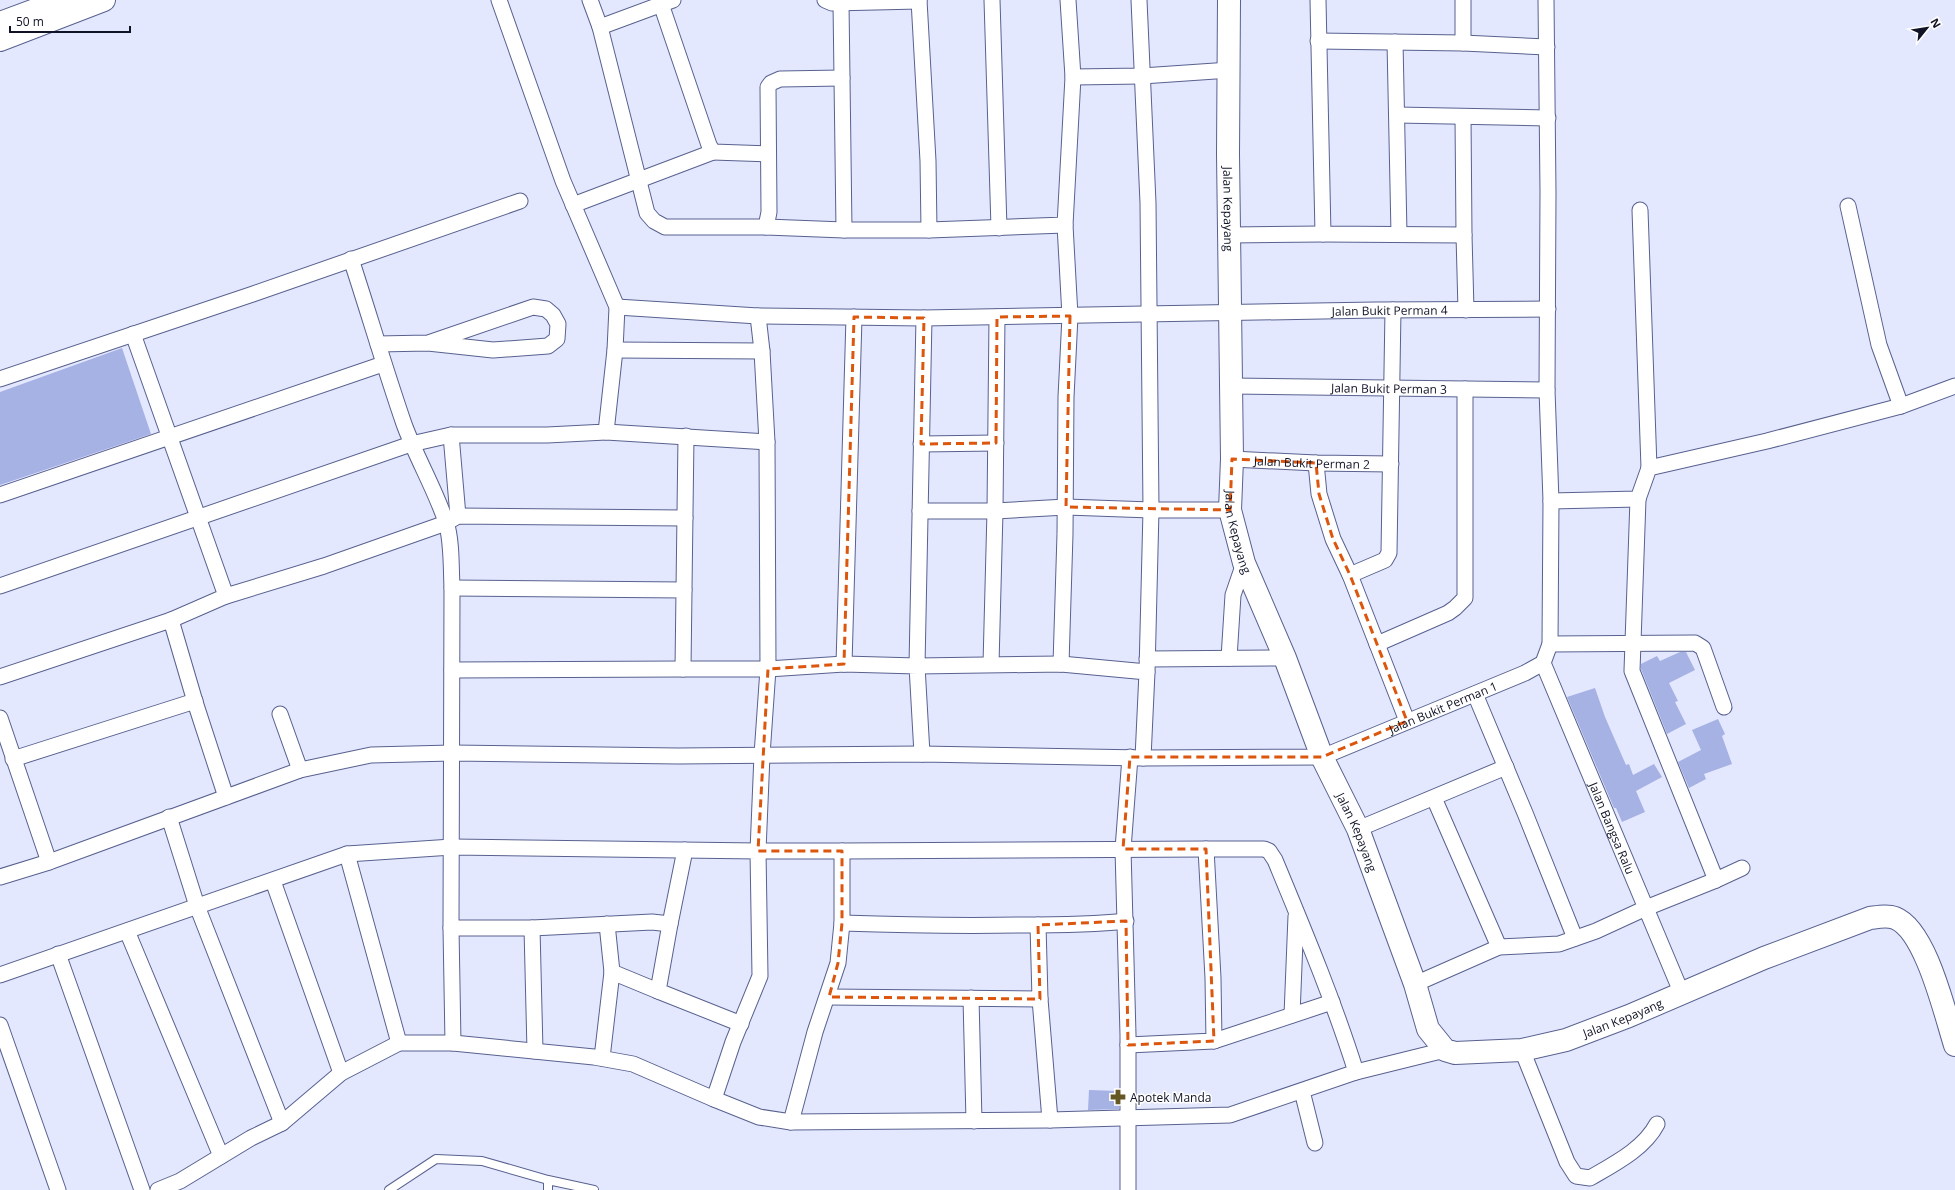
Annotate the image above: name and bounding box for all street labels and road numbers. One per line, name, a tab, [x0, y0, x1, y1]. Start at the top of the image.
street label: Jalan Kepayang	[1220, 165, 1238, 252]
street label: Jalan Bukit Perman 4	[1330, 301, 1448, 319]
street label: Jalan Bukit Perman 3	[1330, 379, 1447, 397]
street label: Jalan Bukit Perman 2	[1253, 452, 1370, 472]
street label: Jalan Kepayang	[1222, 489, 1256, 576]
street label: Jalan Bukit Perman 1	[1385, 677, 1500, 737]
street label: Jalan Bangsa Ralu	[1585, 778, 1639, 877]
street label: Jalan Kepayang	[1332, 789, 1382, 874]
street label: Jalan Kepayang	[1579, 994, 1666, 1042]

